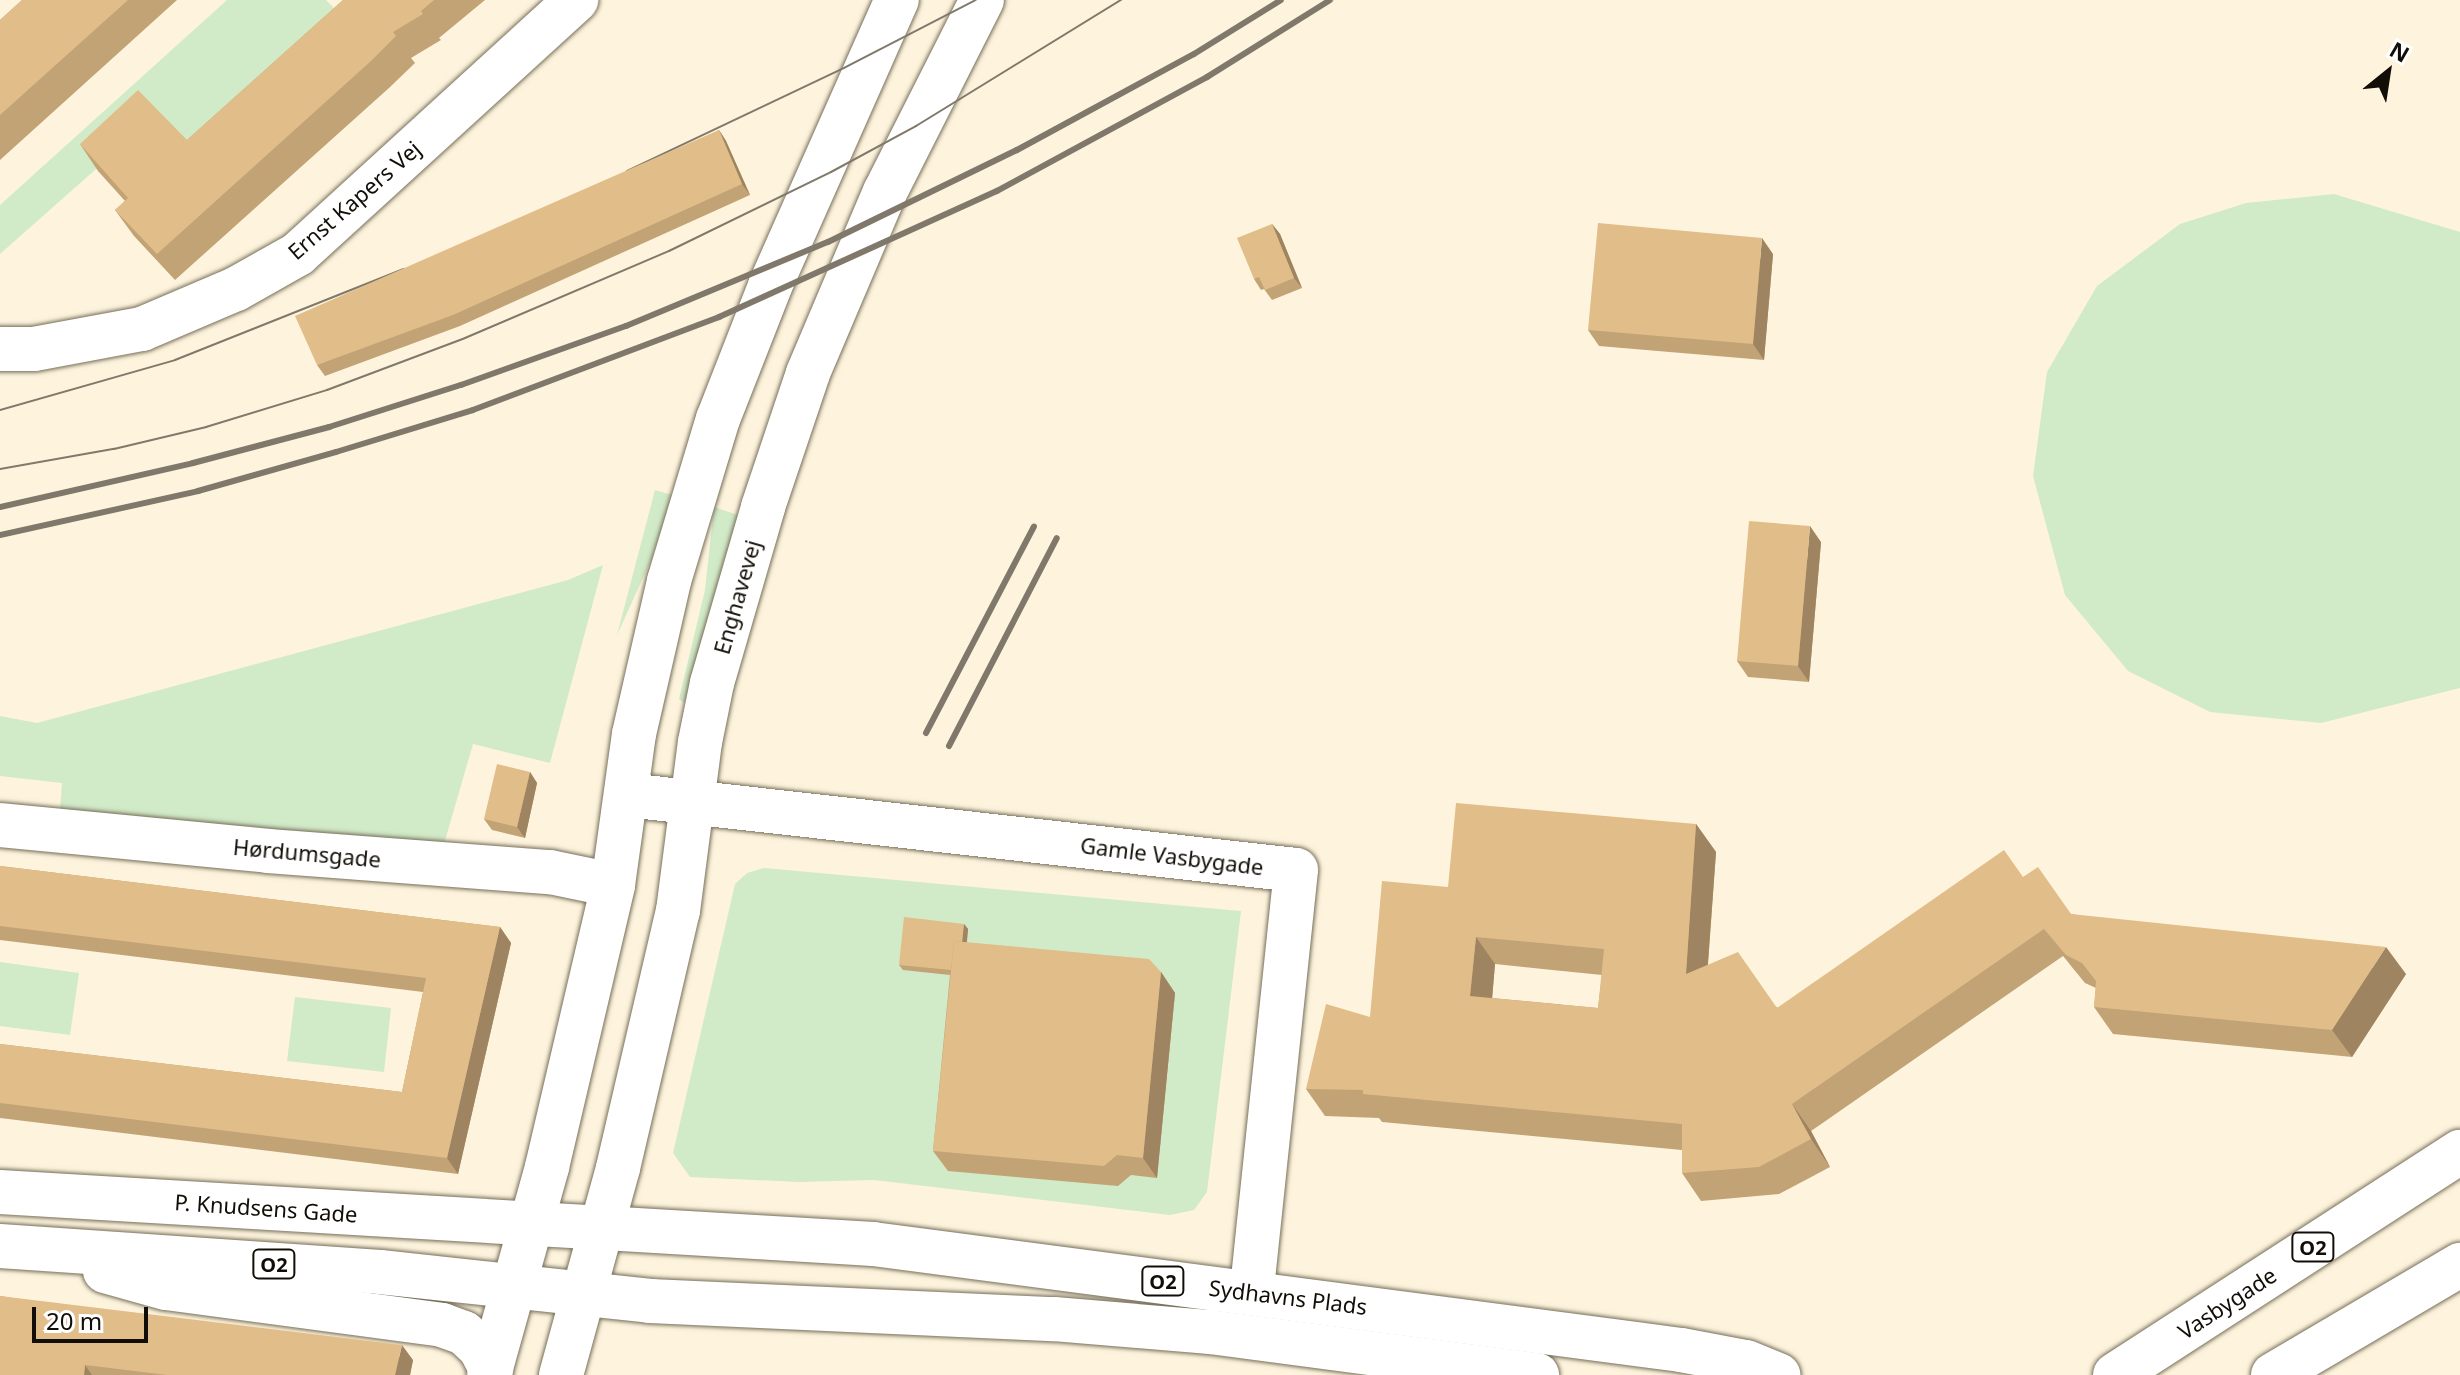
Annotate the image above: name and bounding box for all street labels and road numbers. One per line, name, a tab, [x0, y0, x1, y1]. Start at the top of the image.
street label: Ernst Kapers Vej	[282, 135, 426, 265]
street label: Enghavevej	[708, 537, 766, 657]
street label: Gamle Vasbygade	[1079, 832, 1265, 880]
street label: Hørdumsgade	[232, 833, 382, 873]
street label: P. Knudsens Gade	[174, 1188, 358, 1228]
road number: O2	[2291, 1231, 2335, 1263]
road number: O2	[252, 1248, 296, 1280]
street label: Vasbygade	[2173, 1261, 2281, 1345]
road number: O2	[1141, 1265, 1185, 1297]
street label: Sydhavns Plads	[1207, 1274, 1369, 1320]

